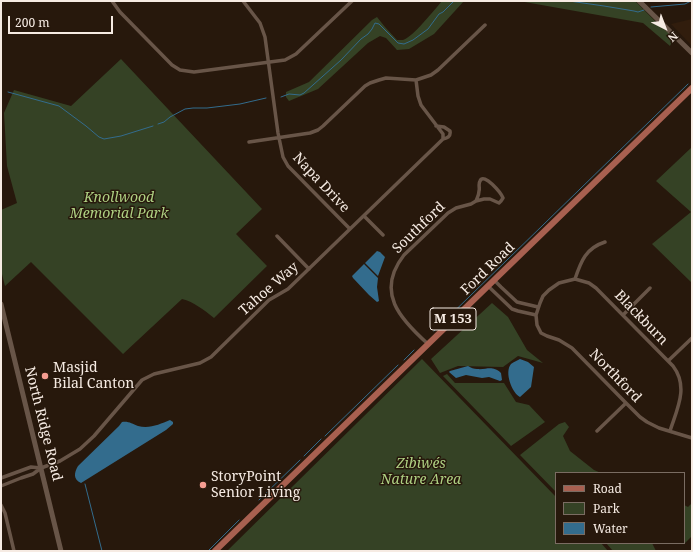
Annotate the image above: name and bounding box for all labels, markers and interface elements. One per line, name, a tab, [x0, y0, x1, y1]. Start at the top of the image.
scale bar	[10, 8, 115, 34]
north arrow	[645, 8, 685, 48]
text: 200 m	[15, 14, 50, 31]
text: N	[665, 29, 682, 46]
street label: Napa Drive	[289, 150, 353, 216]
park label: Knollwood Memorial Park	[70, 190, 168, 222]
street label: Southford	[389, 199, 449, 257]
street label: Ford Road	[458, 239, 518, 299]
street label: Tahoe Way	[236, 259, 302, 319]
street label: Blackburn	[611, 287, 671, 349]
road number: M 153	[430, 308, 476, 330]
street label: Northford	[585, 346, 645, 406]
place label: Masjid Bilal Canton	[53, 360, 134, 392]
street label: North Ridge Road	[21, 365, 65, 483]
marker: Masjid Bilal Canton	[40, 371, 50, 381]
park label: Zibiwés Nature Area	[381, 456, 461, 488]
place label: StoryPoint Senior Living	[211, 469, 300, 502]
legend	[555, 472, 685, 544]
marker: StoryPoint Senior Living	[198, 480, 208, 490]
text: Road	[593, 480, 622, 497]
text: Park	[593, 500, 620, 517]
text: Water	[593, 520, 628, 537]

